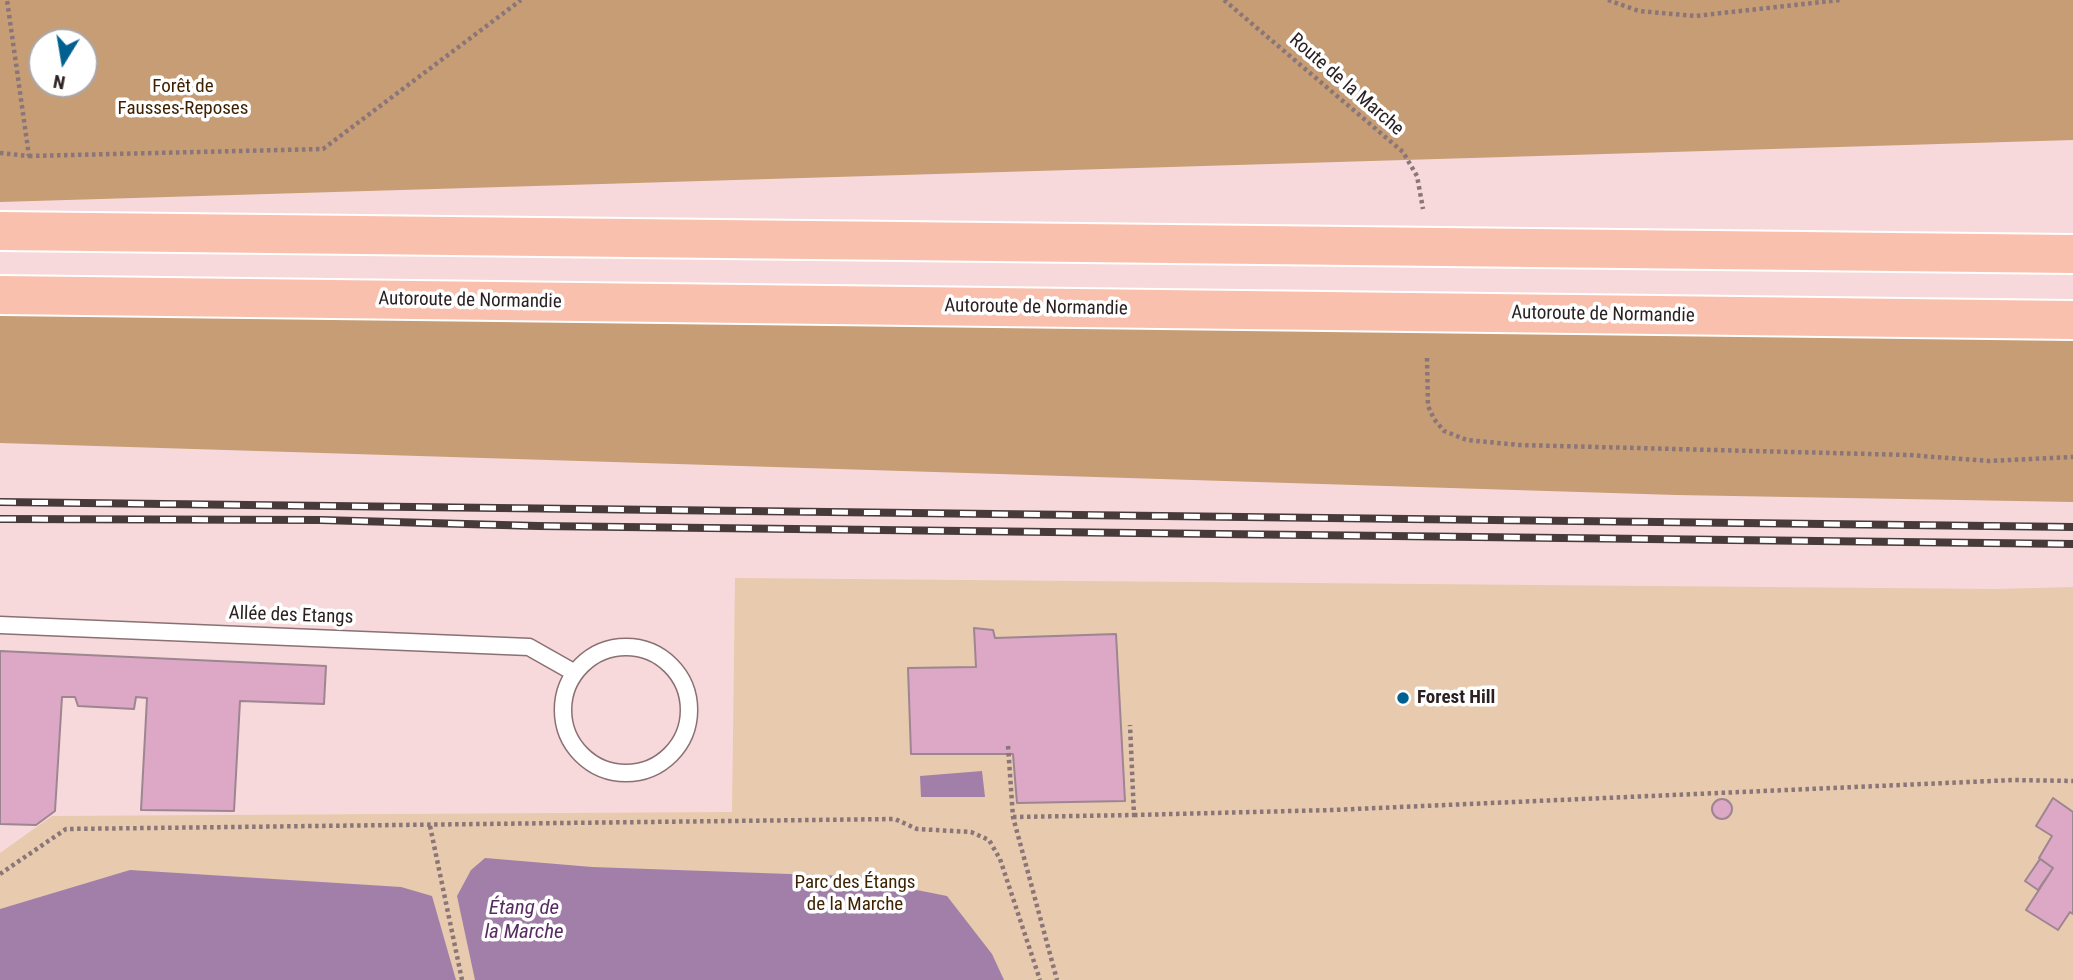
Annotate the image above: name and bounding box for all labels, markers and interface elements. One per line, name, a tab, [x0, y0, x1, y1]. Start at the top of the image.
north arrow	[28, 28, 98, 98]
street label: Route de la Marche	[1284, 29, 1408, 141]
text: N	[51, 70, 67, 95]
park label: Forêt de Fausses-Reposes	[118, 76, 248, 120]
street label: Autoroute de Normandie	[378, 288, 562, 314]
street label: Autoroute de Normandie	[944, 295, 1128, 321]
street label: Autoroute de Normandie	[1511, 302, 1695, 328]
street label: Allée des Etangs	[228, 602, 354, 630]
place label: Forest Hill	[1417, 687, 1495, 709]
marker: Forest Hill	[1395, 690, 1411, 706]
park label: Parc des Étangs de la Marche	[794, 872, 916, 916]
water label: Étang de la Marche	[484, 896, 564, 946]

